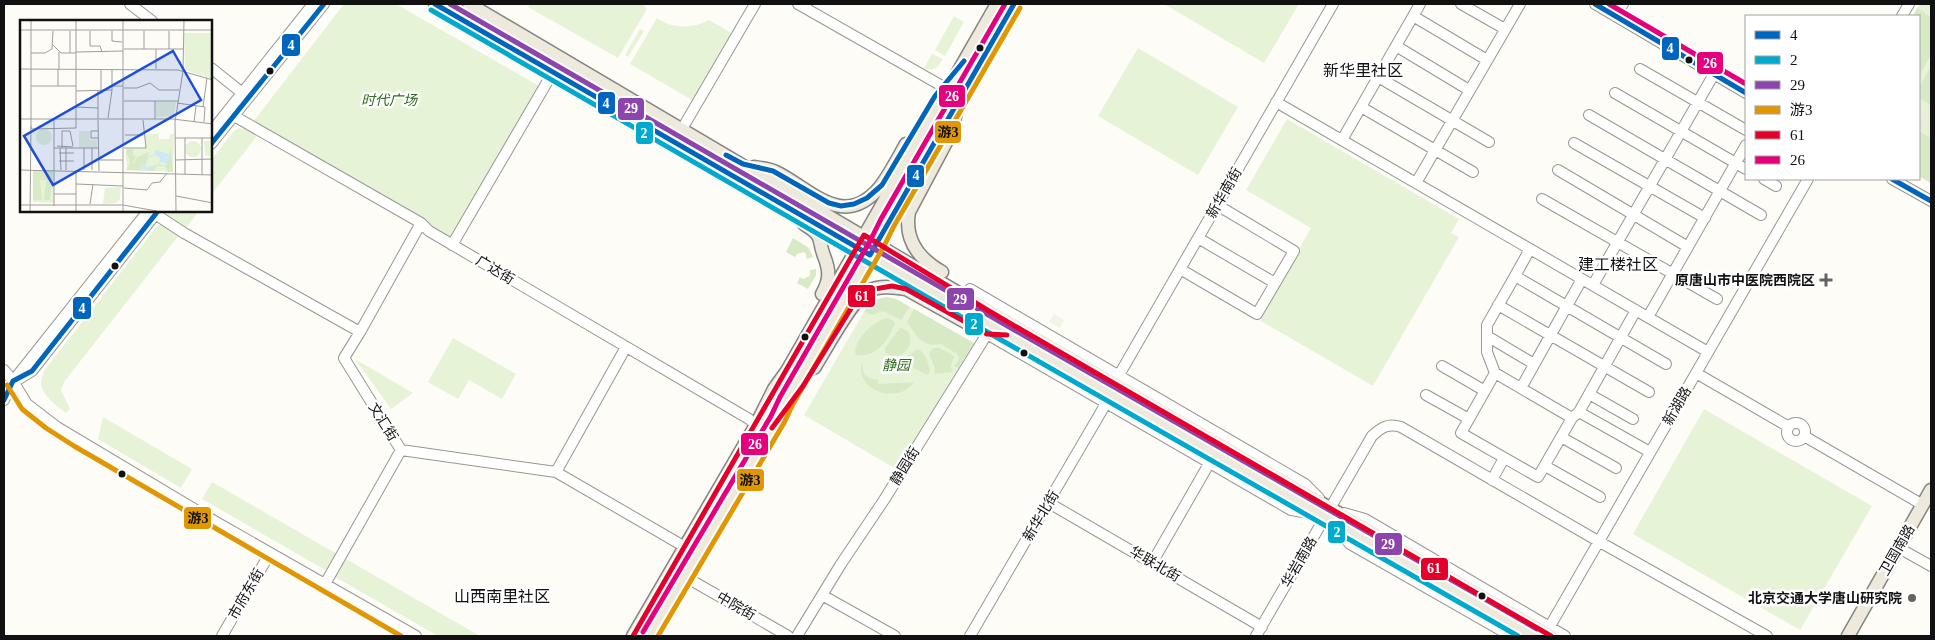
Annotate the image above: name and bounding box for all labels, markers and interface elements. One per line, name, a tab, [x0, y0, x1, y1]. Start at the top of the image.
legend	[1745, 15, 1920, 180]
inset map	[20, 20, 212, 212]
text: 4	[1790, 27, 1798, 43]
line badge: 4	[281, 33, 301, 57]
line badge: 4	[1661, 36, 1680, 61]
text: 4	[288, 38, 295, 53]
text: 4	[1667, 41, 1674, 56]
unlabelled marker	[975, 43, 985, 53]
line badge: 26	[1696, 51, 1724, 75]
text: 2	[1790, 52, 1798, 68]
unlabelled marker	[1684, 55, 1694, 65]
text: 26	[1703, 56, 1717, 71]
district label: 新华里社区	[1323, 62, 1403, 79]
unlabelled marker	[265, 66, 275, 76]
text: 29	[1790, 77, 1805, 93]
line badge: 26	[938, 84, 966, 108]
text: 26	[945, 89, 959, 104]
line badge: 4	[597, 91, 616, 115]
park label: 时代广场	[361, 93, 418, 108]
text: 4	[603, 96, 610, 111]
line badge: 29	[617, 97, 645, 121]
text: 29	[624, 101, 638, 116]
text: 游3	[1790, 102, 1813, 118]
line badge: 游3	[934, 120, 962, 144]
line badge: 2	[635, 121, 654, 145]
text: 游3	[938, 125, 959, 140]
text: 2	[641, 126, 648, 141]
text: 61	[1790, 127, 1805, 143]
text: 26	[1790, 152, 1806, 168]
line badge: 4	[906, 164, 925, 188]
street label: 新华南街	[1203, 165, 1244, 221]
text: 4	[913, 168, 920, 183]
street label: 广达街	[473, 253, 517, 287]
district label: 建工楼社区	[1578, 256, 1658, 273]
unlabelled marker	[110, 261, 120, 271]
place label: 原唐山市中医院西院区	[1675, 272, 1815, 288]
marker: 原唐山市中医院西院区	[1819, 273, 1833, 287]
line badge: 61	[847, 284, 876, 308]
line badge: 29	[946, 287, 975, 311]
text: 61	[855, 289, 869, 304]
text: 29	[953, 292, 967, 307]
line badge: 4	[72, 296, 92, 320]
text: 4	[79, 301, 86, 316]
line badge: 2	[964, 312, 984, 336]
text: 2	[971, 317, 978, 332]
unlabelled marker	[800, 332, 810, 342]
unlabelled marker	[1019, 348, 1029, 358]
park label: 静园	[882, 358, 912, 373]
street label: 新湖路	[1660, 384, 1694, 428]
street label: 文汇街	[366, 400, 400, 444]
line badge: 26	[740, 432, 769, 456]
text: 26	[748, 437, 762, 452]
street label: 静园街	[887, 444, 922, 488]
line badge: 游3	[736, 468, 765, 492]
unlabelled marker	[117, 469, 127, 479]
text: 游3	[740, 473, 761, 488]
street label: 新华北街	[1019, 488, 1062, 544]
line badge: 游3	[183, 506, 212, 530]
text: 游3	[188, 511, 209, 526]
line badge: 2	[1327, 520, 1346, 544]
street label: 卫国南路	[1877, 522, 1917, 578]
text: 2	[1334, 525, 1341, 540]
line badge: 29	[1374, 532, 1403, 556]
street label: 华岩南路	[1278, 534, 1319, 590]
text: 29	[1381, 537, 1395, 552]
street label: 华联北街	[1127, 543, 1183, 584]
line badge: 61	[1420, 557, 1449, 581]
text: 61	[1427, 561, 1441, 576]
street label: 市府东街	[226, 566, 266, 622]
district label: 山西南里社区	[454, 588, 550, 605]
street label: 中院街	[714, 589, 758, 623]
place label: 北京交通大学唐山研究院	[1748, 590, 1902, 606]
unlabelled marker	[1477, 591, 1487, 601]
marker: 北京交通大学唐山研究院	[1906, 592, 1918, 604]

